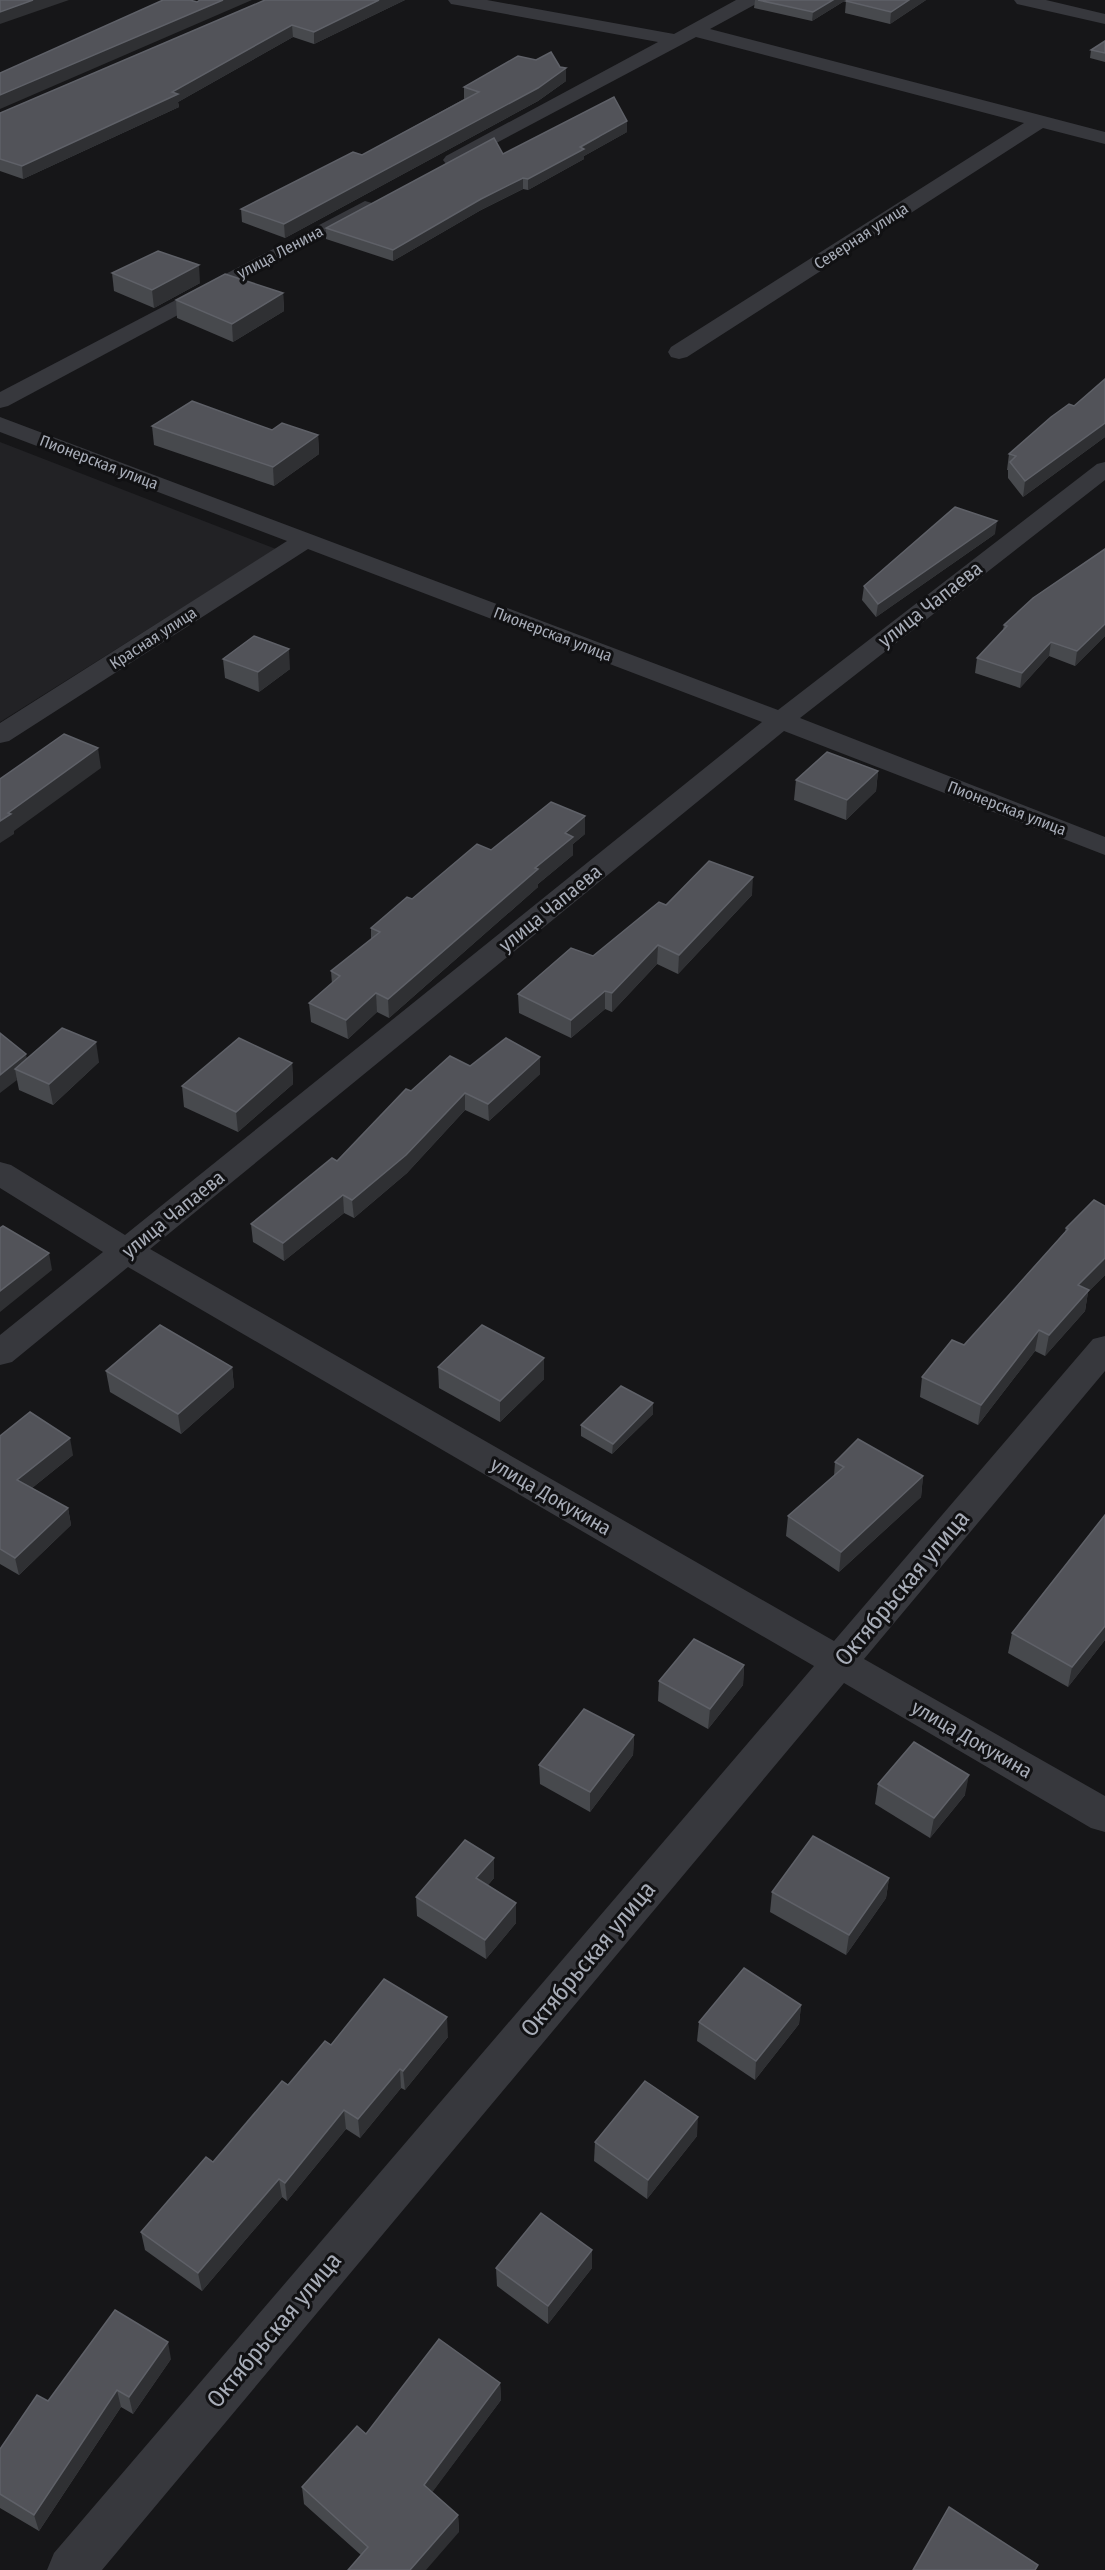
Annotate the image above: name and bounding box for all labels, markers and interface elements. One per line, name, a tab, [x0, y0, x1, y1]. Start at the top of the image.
street label: Северная улица	[810, 198, 912, 273]
street label: улица Ленина	[234, 221, 326, 283]
street label: Пионерская улица	[37, 431, 161, 493]
street label: улица Чапаева	[873, 556, 987, 652]
street label: Красная улица	[106, 603, 200, 673]
street label: Пионерская улица	[491, 603, 615, 665]
street label: Пионерская улица	[945, 777, 1069, 839]
street label: улица Чапаева	[494, 859, 606, 957]
street label: улица Чапаева	[117, 1165, 229, 1263]
street label: улица Докукина	[486, 1452, 616, 1540]
street label: Октябрьская улица	[829, 1505, 975, 1671]
street label: улица Докукина	[907, 1695, 1037, 1783]
street label: Октябрьская улица	[515, 1876, 661, 2042]
street label: Октябрьская улица	[201, 2247, 347, 2413]

